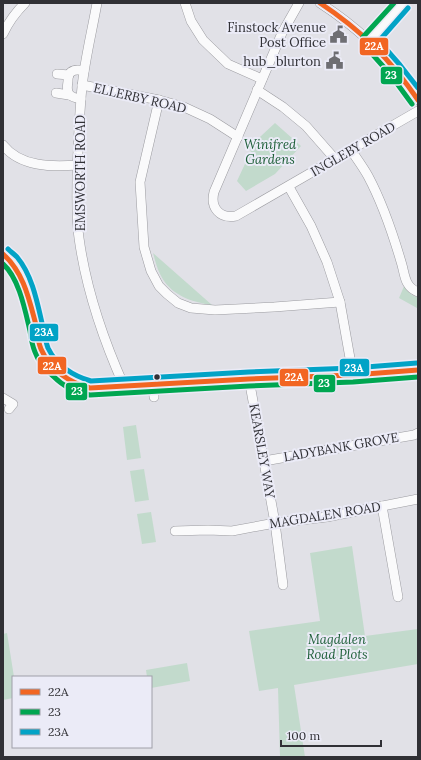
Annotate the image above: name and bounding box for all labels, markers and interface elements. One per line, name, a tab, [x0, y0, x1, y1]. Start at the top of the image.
place label: Finstock Avenue Post Office	[227, 19, 326, 51]
public building icon: Finstock Avenue Post Office	[329, 24, 349, 44]
line badge: 22A	[359, 37, 389, 56]
text: 22A	[364, 39, 384, 53]
public building icon: hub_blurton	[324, 51, 344, 71]
place label: hub_blurton	[243, 53, 321, 70]
line badge: 23	[380, 66, 403, 85]
text: 23	[385, 68, 397, 82]
street label: ELLERBY ROAD	[92, 79, 188, 117]
street label: EMSWORTH ROAD	[72, 114, 89, 231]
street label: INGLEBY ROAD	[307, 118, 399, 180]
park label: Winifred Gardens	[244, 136, 297, 168]
line badge: 23A	[29, 323, 59, 342]
text: 23A	[34, 325, 54, 339]
line badge: 22A	[37, 356, 67, 375]
line badge: 23A	[339, 358, 370, 377]
text: 22A	[42, 359, 62, 373]
text: 23A	[344, 361, 364, 375]
line badge: 22A	[279, 368, 309, 387]
text: 22A	[284, 370, 304, 384]
unlabelled marker	[152, 372, 162, 382]
line badge: 23	[313, 374, 336, 393]
text: 23	[318, 376, 330, 390]
line badge: 23	[65, 382, 88, 401]
text: 23	[71, 384, 83, 398]
street label: KEARSLEY WAY	[245, 402, 279, 501]
street label: LADYBANK GROVE	[282, 429, 400, 465]
street label: MAGDALEN ROAD	[268, 498, 382, 532]
park label: Magdalen Road Plots	[306, 631, 368, 663]
legend	[12, 676, 152, 748]
text: 22A	[48, 684, 69, 699]
text: 23	[48, 704, 61, 719]
scale bar	[281, 722, 381, 748]
text: 23A	[48, 724, 69, 739]
text: 100 m	[287, 728, 320, 743]

